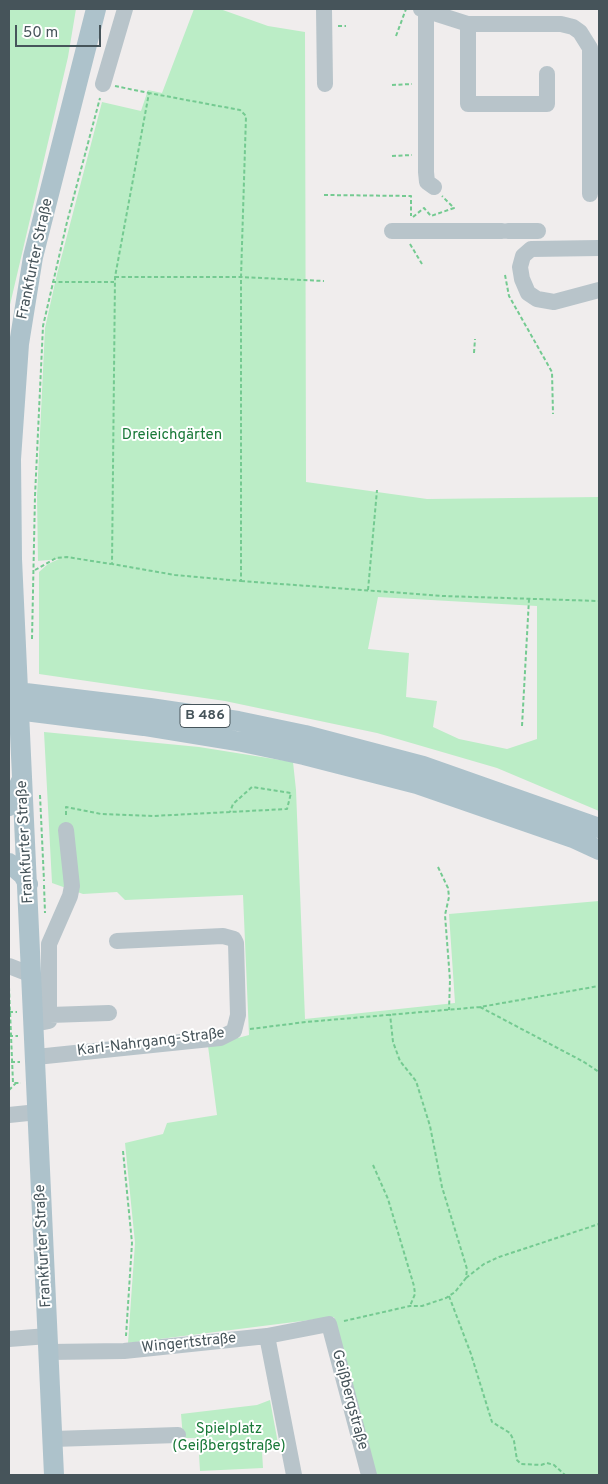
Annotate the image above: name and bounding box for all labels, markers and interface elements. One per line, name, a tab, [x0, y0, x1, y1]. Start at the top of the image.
scale bar	[18, 15, 104, 47]
text: 50 m	[23, 24, 58, 43]
street label: Frankfurter Straße	[14, 197, 58, 321]
park label: Dreieichgärten	[122, 427, 222, 445]
road number: B 486	[180, 704, 230, 728]
street label: Frankfurter Straße	[14, 780, 38, 904]
street label: Karl-Nahrgang-Straße	[76, 1025, 226, 1061]
street label: Frankfurter Straße	[32, 1184, 56, 1308]
street label: Wingertstraße	[141, 1330, 237, 1358]
street label: Geißbergstraße	[327, 1348, 371, 1452]
park label: Spielplatz (Geißbergstraße)	[172, 1421, 286, 1456]

